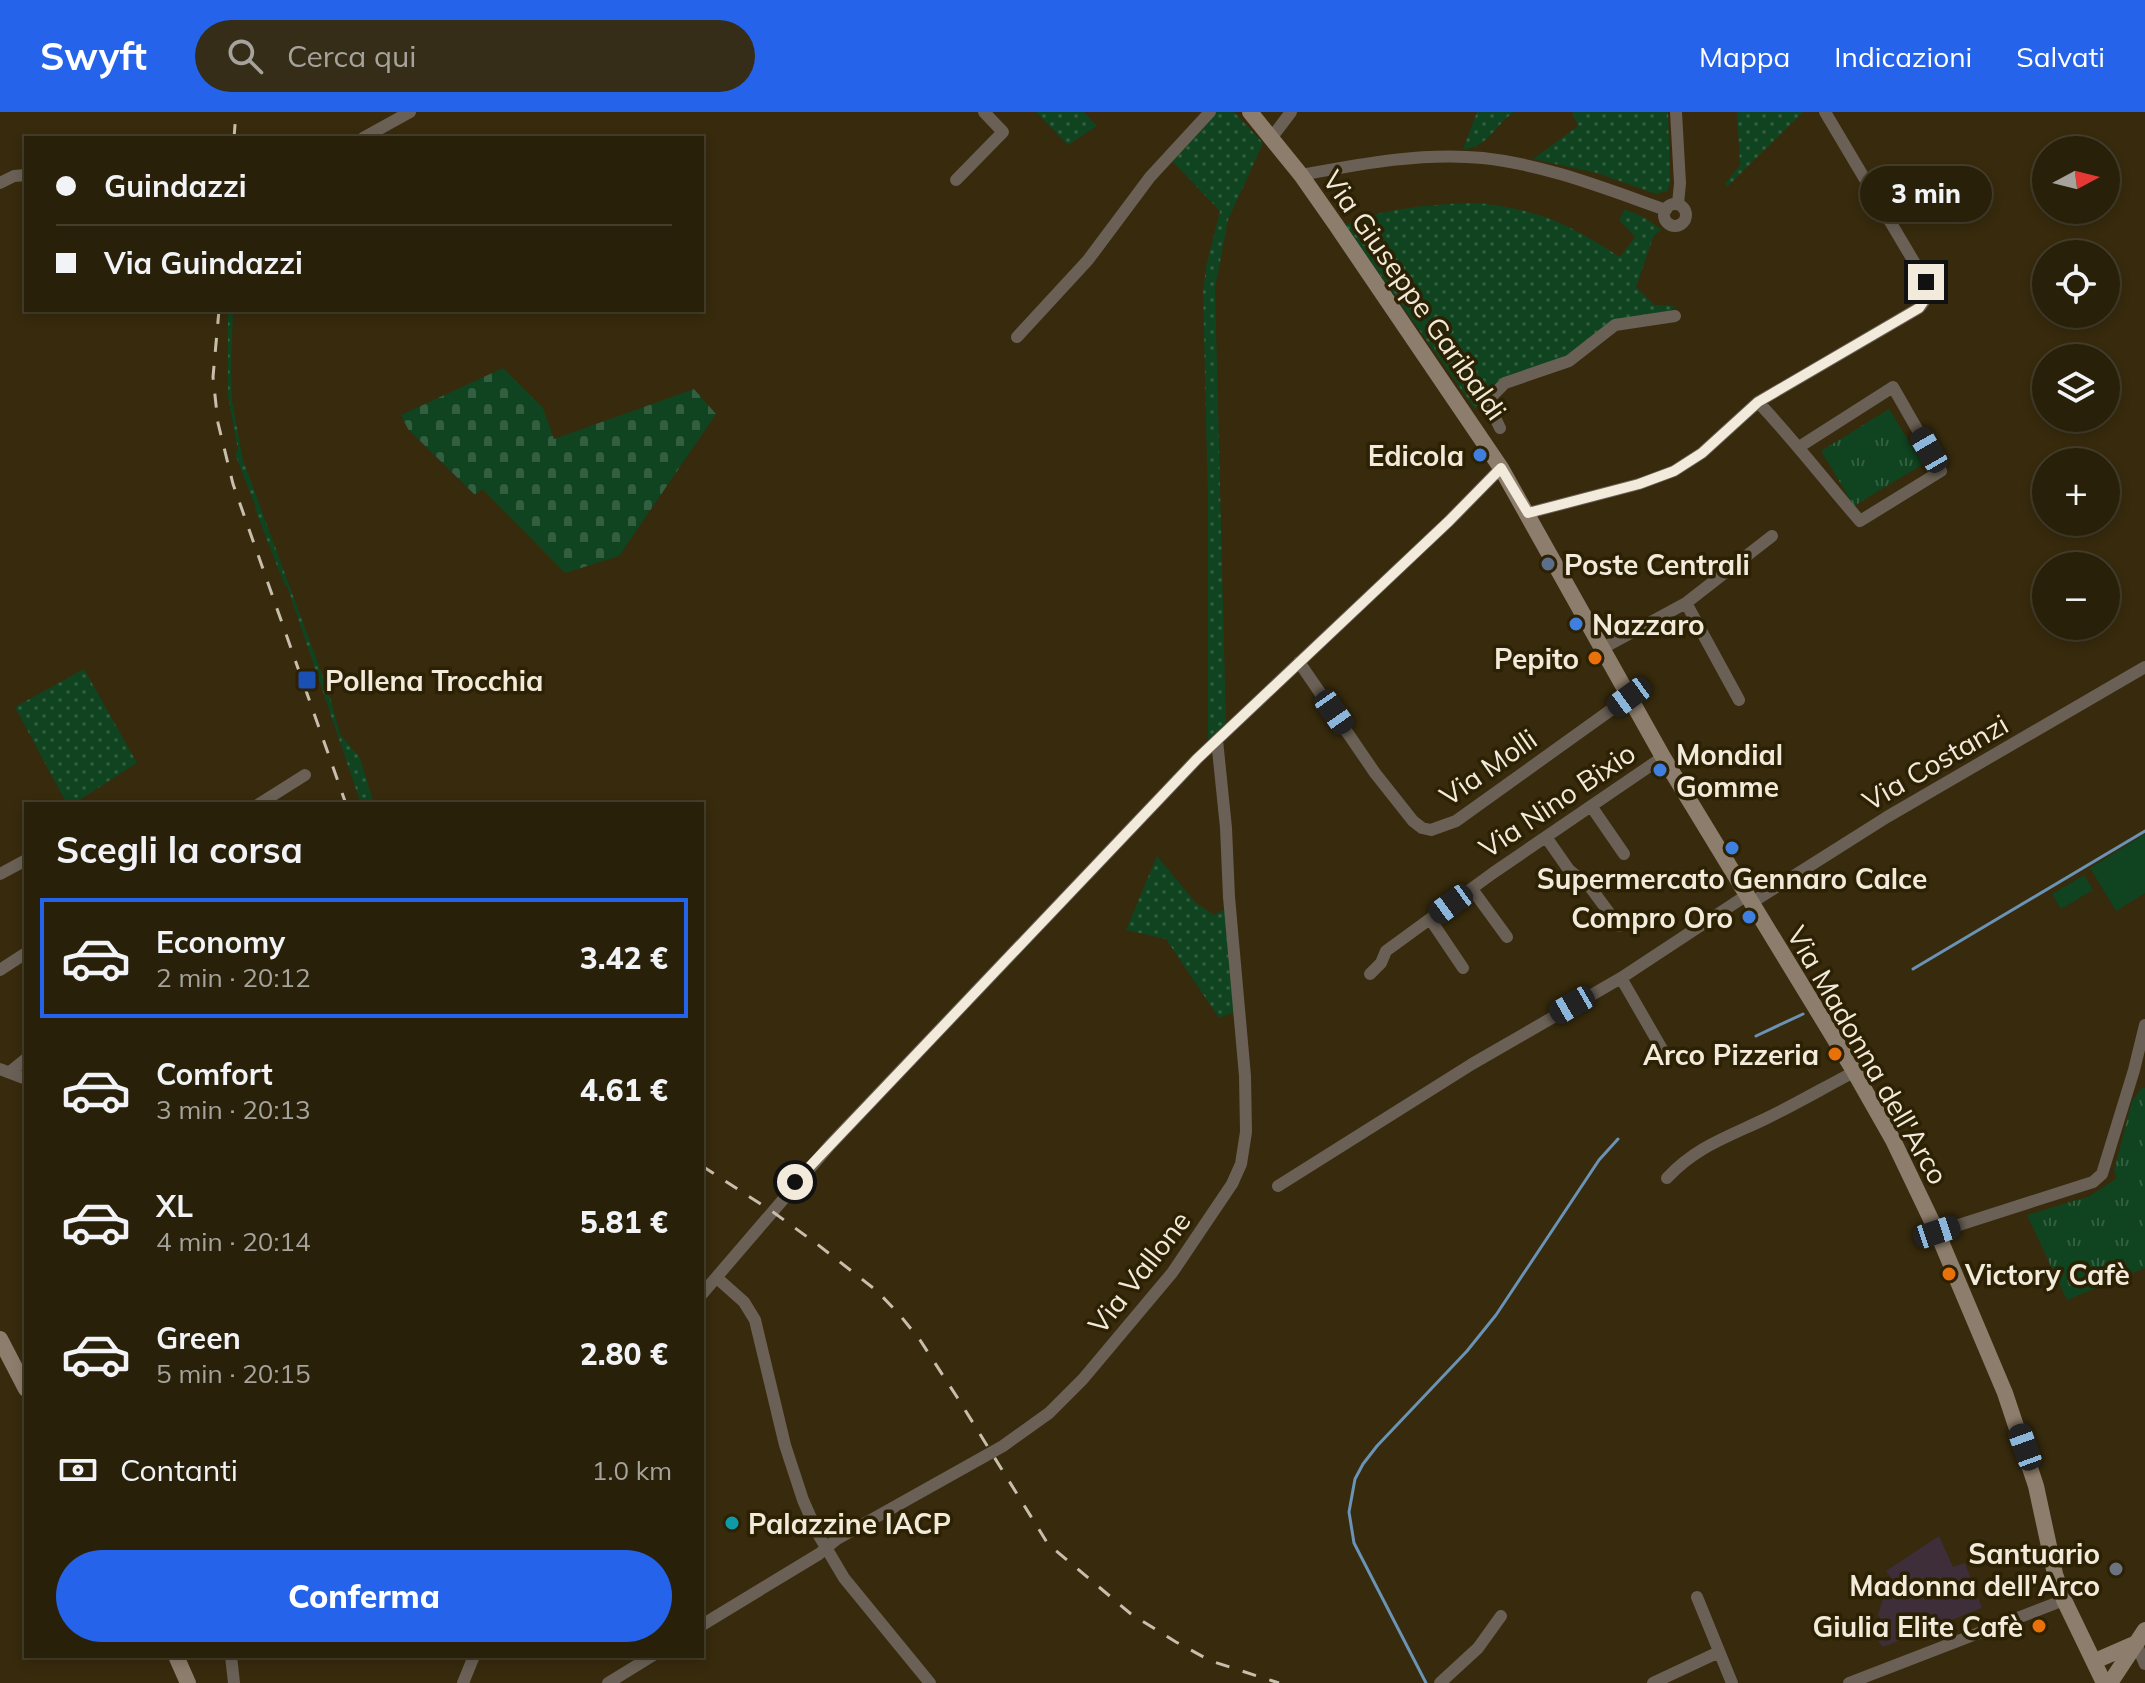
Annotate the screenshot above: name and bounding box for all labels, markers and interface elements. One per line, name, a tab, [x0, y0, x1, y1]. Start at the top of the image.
search box	[195, 20, 755, 92]
text: Swyft	[40, 32, 147, 80]
icon: search	[223, 34, 267, 78]
text: Cerca qui	[287, 37, 416, 75]
text: Mappa	[1699, 39, 1790, 74]
text: Indicazioni	[1834, 39, 1972, 74]
text: Salvati	[2016, 39, 2105, 74]
north arrow	[2032, 136, 2120, 224]
map controls	[2032, 136, 2120, 640]
street label: Via Giuseppe Garibaldi	[1316, 163, 1514, 427]
callout: 3 min	[1860, 166, 1992, 222]
text: Guindazzi	[104, 167, 247, 205]
text: 3 min	[1891, 177, 1961, 210]
button: locate	[2032, 240, 2120, 328]
text: Via Guindazzi	[104, 244, 303, 282]
route end	[1908, 264, 1944, 300]
button: layers	[2032, 344, 2120, 432]
car	[1907, 423, 1951, 477]
place label: Edicola	[1368, 438, 1464, 473]
marker: Edicola	[1471, 446, 1489, 464]
button: +	[2032, 448, 2120, 536]
place label: Poste Centrali	[1564, 547, 1750, 582]
button: −	[2032, 552, 2120, 640]
marker: Poste Centrali	[1539, 555, 1557, 573]
place label: Nazzaro	[1592, 607, 1705, 642]
marker: Nazzaro	[1567, 615, 1585, 633]
place label: Pepito	[1494, 641, 1579, 676]
marker: Pepito	[1586, 649, 1604, 667]
place label: Pollena Trocchia	[325, 663, 543, 698]
marker: Pollena Trocchia	[296, 669, 318, 691]
car	[1603, 673, 1655, 721]
car	[1310, 685, 1358, 739]
street label: Via Costanzi	[1856, 706, 2014, 818]
street label: Via Molli	[1433, 721, 1543, 813]
street label: Via Nino Bixio	[1472, 735, 1642, 865]
place label: Mondial Gomme	[1676, 737, 1783, 804]
marker: Mondial Gomme	[1651, 761, 1669, 779]
text: Scegli la corsa	[56, 827, 303, 872]
marker: Supermercato Gennaro Calce	[1723, 839, 1741, 857]
place label: Supermercato Gennaro Calce	[1537, 861, 1927, 896]
car	[1425, 880, 1477, 928]
place label: Compro Oro	[1571, 900, 1733, 935]
marker: Compro Oro	[1740, 908, 1758, 926]
street label: Via Madonna dell'Arco	[1780, 920, 1956, 1190]
icon: car	[60, 922, 132, 994]
text: Economy	[156, 923, 285, 961]
text: 3.42 €	[580, 939, 668, 977]
text: 2 min · 20:12	[156, 961, 311, 994]
car	[1545, 983, 1599, 1027]
place label: Arco Pizzeria	[1643, 1037, 1819, 1072]
marker: Arco Pizzeria	[1826, 1045, 1844, 1063]
icon: car	[60, 1054, 132, 1126]
text: Comfort	[156, 1055, 273, 1093]
text: 4.61 €	[580, 1071, 668, 1109]
text: 3 min · 20:13	[156, 1093, 311, 1126]
route start	[777, 1164, 813, 1200]
icon: car	[60, 1186, 132, 1258]
text: XL	[156, 1187, 193, 1225]
text: 5.81 €	[580, 1203, 668, 1241]
street label: Via Vallone	[1080, 1204, 1198, 1340]
car	[1910, 1213, 1964, 1251]
text: 4 min · 20:14	[156, 1225, 311, 1258]
place label: Victory Cafè	[1964, 1257, 2130, 1292]
marker: Victory Cafè	[1940, 1265, 1958, 1283]
icon: car	[60, 1318, 132, 1390]
text: Green	[156, 1319, 241, 1357]
text: 2.80 €	[580, 1335, 668, 1373]
text: 5 min · 20:15	[156, 1357, 311, 1390]
car	[2006, 1420, 2044, 1474]
icon: cash	[56, 1448, 100, 1492]
text: Contanti	[120, 1451, 238, 1489]
text: 1.0 km	[592, 1454, 672, 1487]
place label: Palazzine IACP	[748, 1506, 951, 1541]
marker: Palazzine IACP	[723, 1514, 741, 1532]
place label: Santuario Madonna dell'Arco	[1849, 1536, 2100, 1603]
button: Conferma	[56, 1550, 672, 1642]
marker: Santuario Madonna dell'Arco	[2107, 1560, 2125, 1578]
place label: Giulia Elite Cafè	[1813, 1609, 2023, 1644]
marker: Giulia Elite Cafè	[2030, 1617, 2048, 1635]

